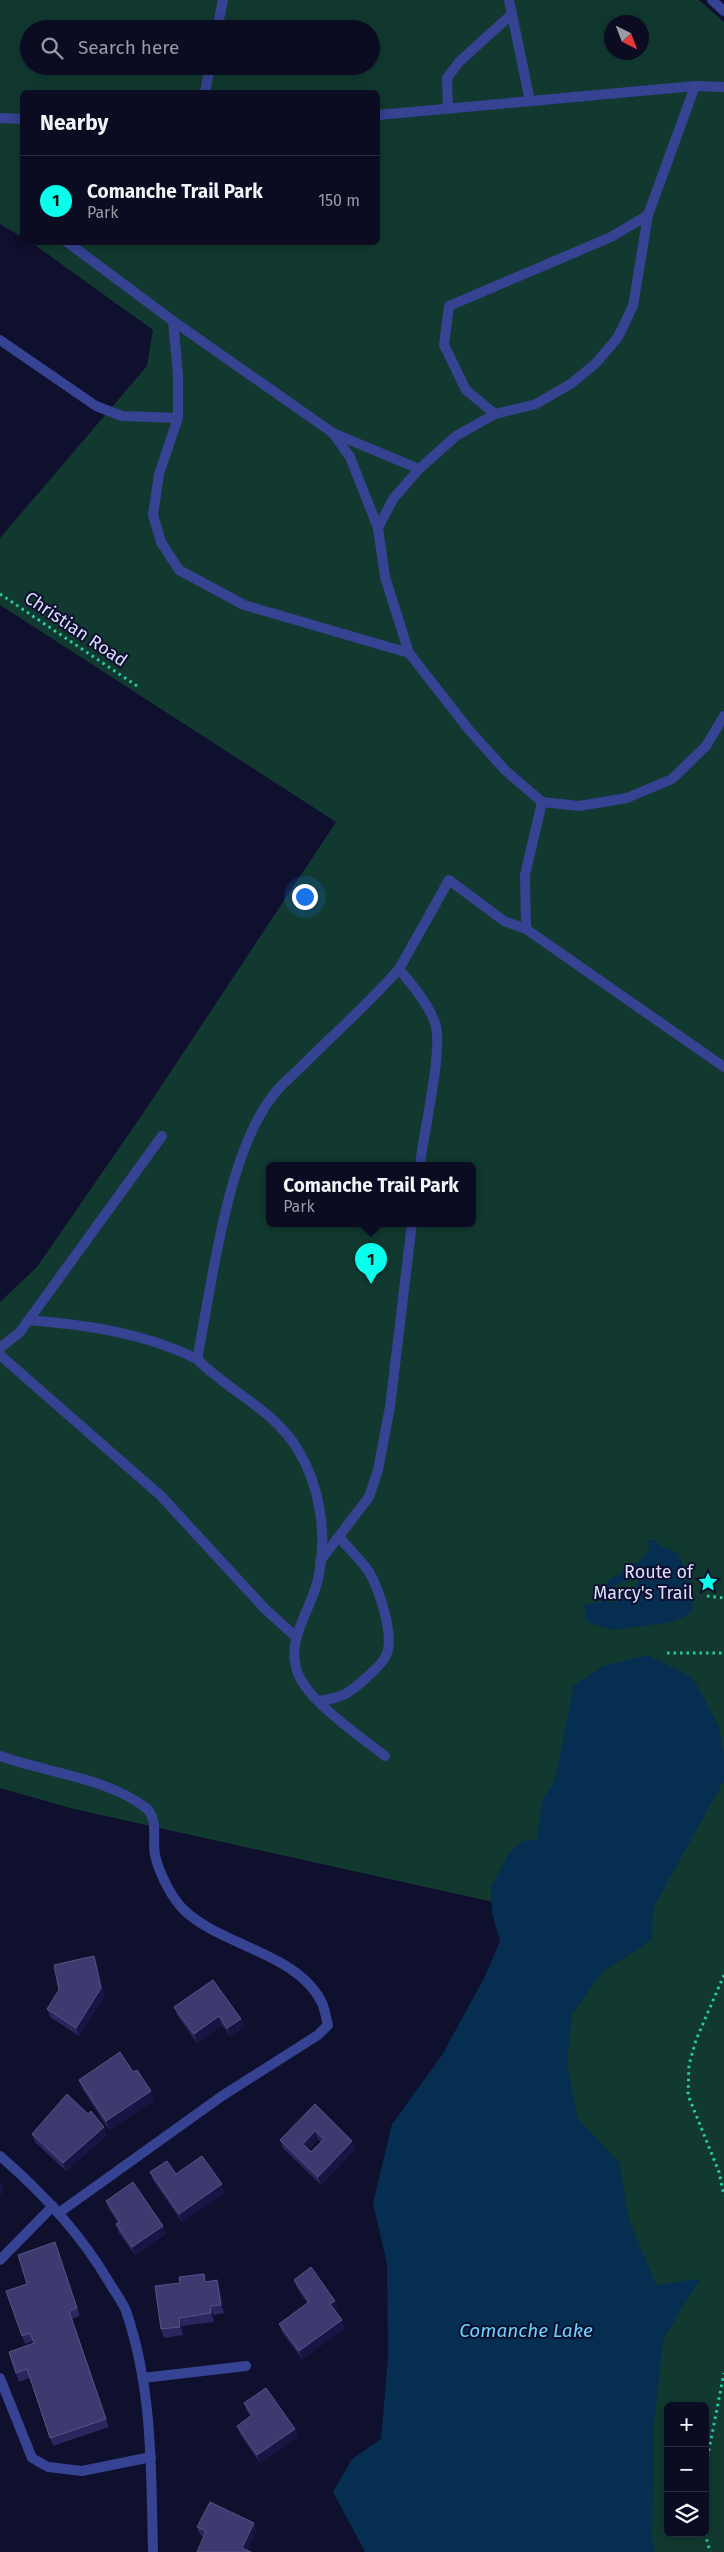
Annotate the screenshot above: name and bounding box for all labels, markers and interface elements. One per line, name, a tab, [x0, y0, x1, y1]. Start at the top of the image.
north arrow	[604, 15, 649, 60]
search box	[20, 20, 380, 75]
icon: search	[38, 34, 66, 62]
text: Search here	[78, 36, 179, 59]
text: Nearby	[40, 110, 108, 136]
text: Comanche Trail Park	[87, 180, 263, 203]
text: 1	[52, 191, 60, 210]
text: 150 m	[318, 191, 360, 210]
text: Park	[87, 203, 119, 222]
street label: Christian Road	[20, 587, 132, 671]
your location	[292, 884, 318, 910]
popup	[266, 1162, 476, 1227]
text: Comanche Trail Park	[283, 1174, 459, 1197]
text: Park	[283, 1197, 315, 1216]
pin: 1	[355, 1243, 387, 1284]
place label: Route of Marcy's Trail	[593, 1561, 695, 1604]
place icon: Route of Marcy's Trail	[697, 1571, 719, 1593]
water label: Comanche Lake	[459, 2319, 593, 2342]
map controls	[664, 2402, 709, 2537]
button: +	[664, 2402, 709, 2447]
button: −	[664, 2447, 709, 2492]
button: layers	[664, 2492, 709, 2537]

